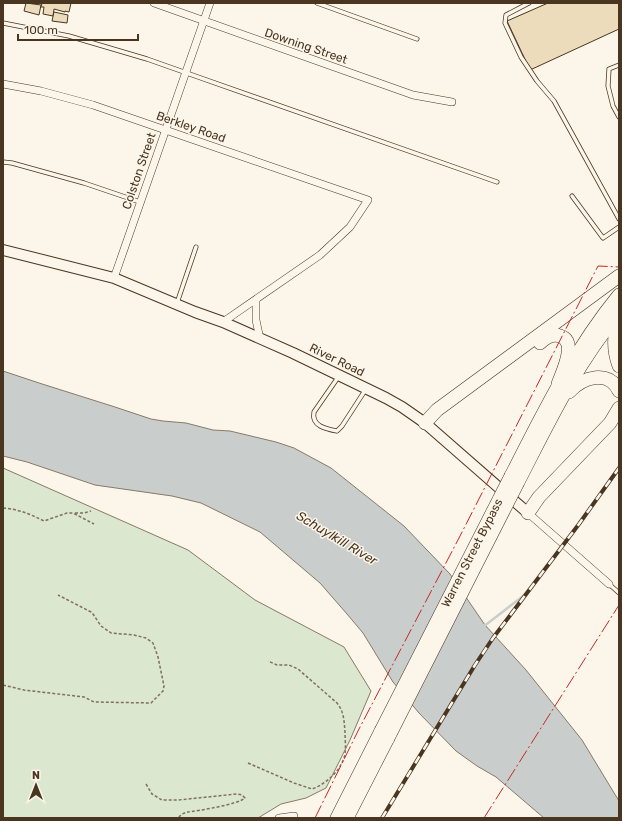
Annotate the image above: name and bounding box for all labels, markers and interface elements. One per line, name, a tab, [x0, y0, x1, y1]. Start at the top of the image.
scale bar	[18, 16, 138, 42]
text: 100 m	[24, 23, 58, 37]
street label: Downing Street	[263, 25, 350, 67]
street label: Berkley Road	[154, 109, 228, 145]
street label: Colston Street	[119, 130, 159, 211]
street label: River Road	[307, 341, 367, 379]
street label: Warren Street Bypass	[438, 496, 506, 610]
water label: Schuylkill River	[294, 508, 381, 569]
north arrow	[16, 765, 56, 805]
text: N	[32, 769, 40, 782]

